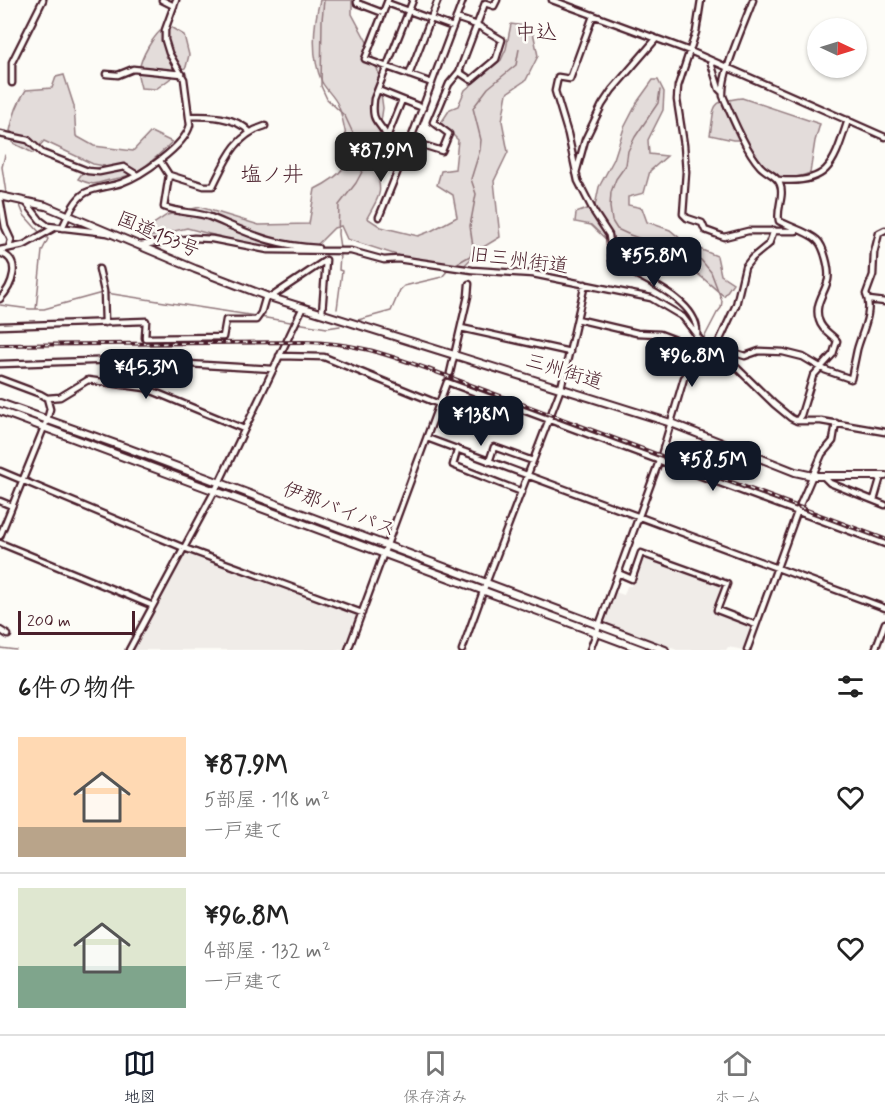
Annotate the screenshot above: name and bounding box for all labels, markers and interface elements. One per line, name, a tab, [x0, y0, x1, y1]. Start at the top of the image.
north arrow	[807, 18, 867, 78]
map controls	[807, 18, 867, 78]
district label: 中込	[515, 19, 557, 47]
pin: ¥87.9M	[332, 132, 430, 183]
text: ¥87.9M	[349, 138, 413, 165]
district label: 塩ノ井	[241, 161, 304, 189]
street label: 国道153号	[112, 205, 204, 265]
pin: ¥55.8M	[605, 237, 703, 288]
street label: 旧三州街道	[468, 242, 570, 280]
text: ¥55.8M	[620, 243, 688, 270]
pin: ¥96.8M	[643, 337, 741, 388]
text: ¥96.8M	[659, 343, 725, 370]
street label: 三州街道	[522, 347, 606, 397]
pin: ¥45.3M	[97, 349, 195, 400]
text: ¥45.3M	[114, 355, 178, 382]
pin: ¥138M	[439, 396, 523, 447]
text: ¥138M	[452, 402, 510, 429]
pin: ¥58.5M	[664, 441, 762, 492]
text: ¥58.5M	[679, 447, 747, 474]
street label: 伊那バイパス	[278, 476, 400, 544]
scale bar	[18, 608, 135, 636]
text: 200 m	[27, 611, 71, 632]
icon: filters	[834, 670, 867, 703]
text: 6件の物件	[18, 672, 135, 706]
text: ¥87.9M	[204, 749, 288, 783]
icon: home	[66, 761, 138, 833]
icon: heart	[834, 781, 867, 814]
text: 5部屋 · 118 m²	[204, 787, 330, 814]
text: 一戸建て	[204, 818, 284, 845]
text: ¥96.8M	[204, 900, 289, 934]
icon: home	[66, 912, 138, 984]
icon: heart	[834, 932, 867, 965]
text: 4部屋 · 132 m²	[204, 938, 331, 965]
text: 一戸建て	[204, 969, 284, 996]
tab: 地図	[123, 1047, 156, 1108]
tab: 保存済み	[403, 1047, 467, 1108]
tab: ホーム	[714, 1047, 762, 1108]

